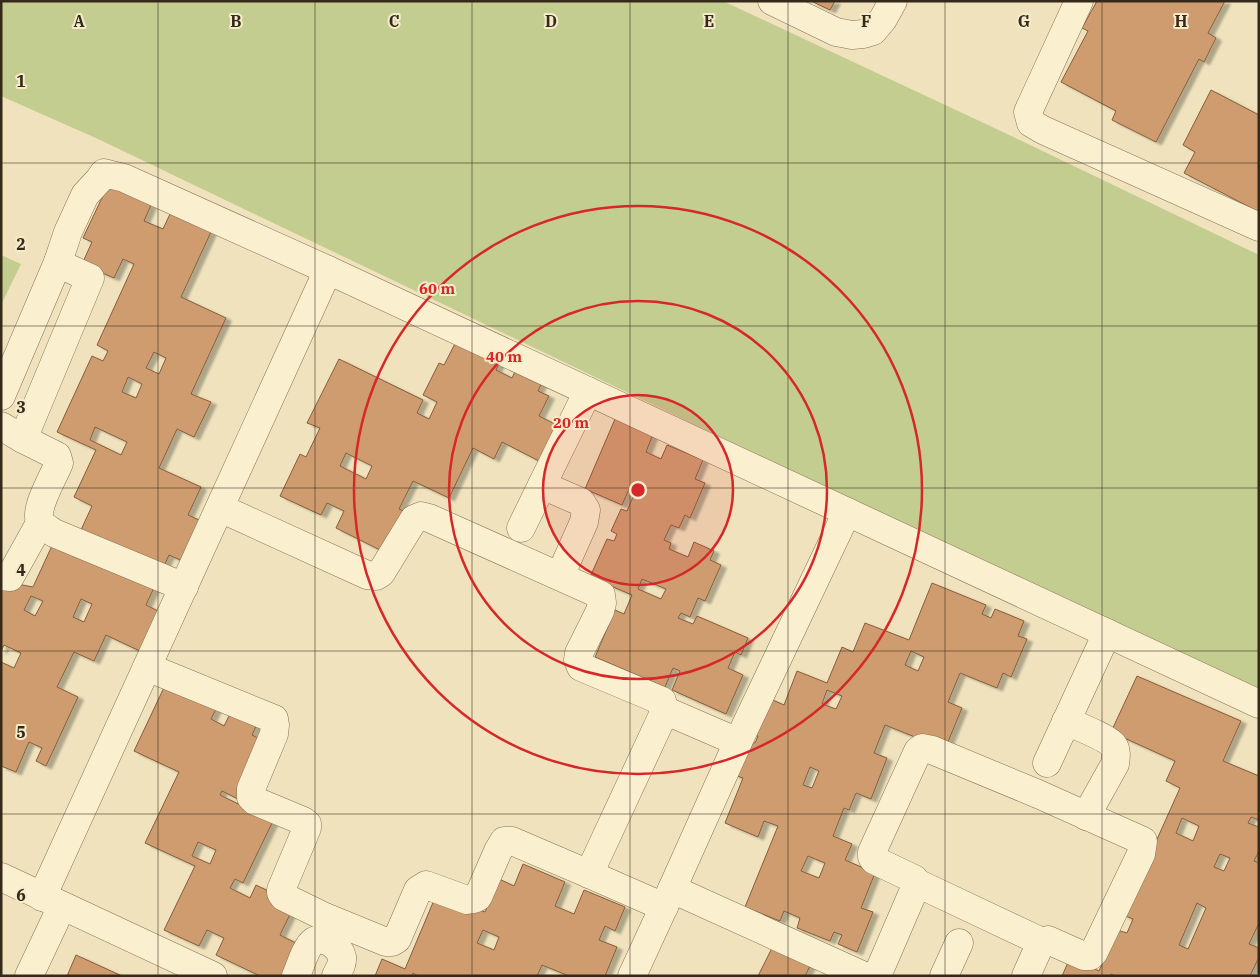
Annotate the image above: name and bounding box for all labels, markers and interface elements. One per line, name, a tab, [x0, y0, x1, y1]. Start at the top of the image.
text: A	[73, 11, 85, 31]
text: B	[230, 11, 242, 31]
text: C	[389, 11, 399, 31]
text: D	[545, 11, 557, 31]
text: E	[704, 11, 714, 31]
text: F	[861, 11, 871, 31]
text: G	[1018, 11, 1030, 31]
text: H	[1175, 11, 1188, 31]
text: 1	[16, 71, 26, 91]
text: 2	[16, 234, 26, 254]
text: 60 m	[419, 279, 455, 298]
text: 40 m	[486, 347, 522, 366]
text: 3	[16, 397, 26, 417]
text: 20 m	[553, 413, 589, 432]
centre of rings	[629, 481, 647, 499]
text: 4	[16, 560, 26, 580]
text: 5	[16, 722, 26, 742]
text: 6	[16, 885, 26, 905]

